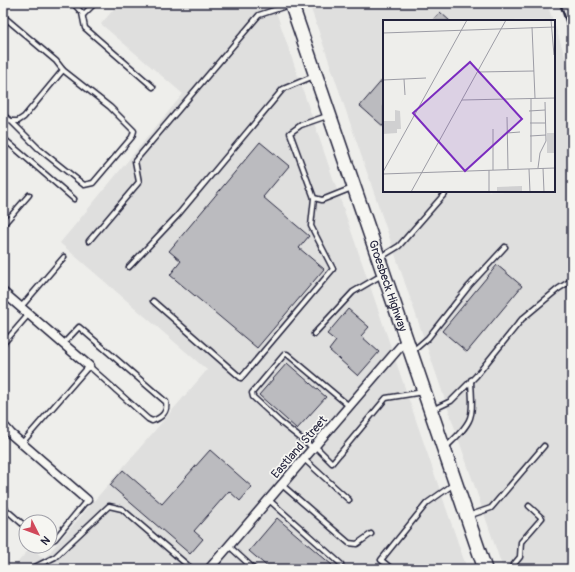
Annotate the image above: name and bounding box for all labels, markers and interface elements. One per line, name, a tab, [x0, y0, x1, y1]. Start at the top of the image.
inset map	[383, 20, 555, 192]
street label: Groesbeck Highway	[365, 238, 410, 334]
street label: Eastland Street	[268, 413, 331, 482]
north arrow	[18, 514, 58, 554]
text: N	[37, 533, 52, 548]

